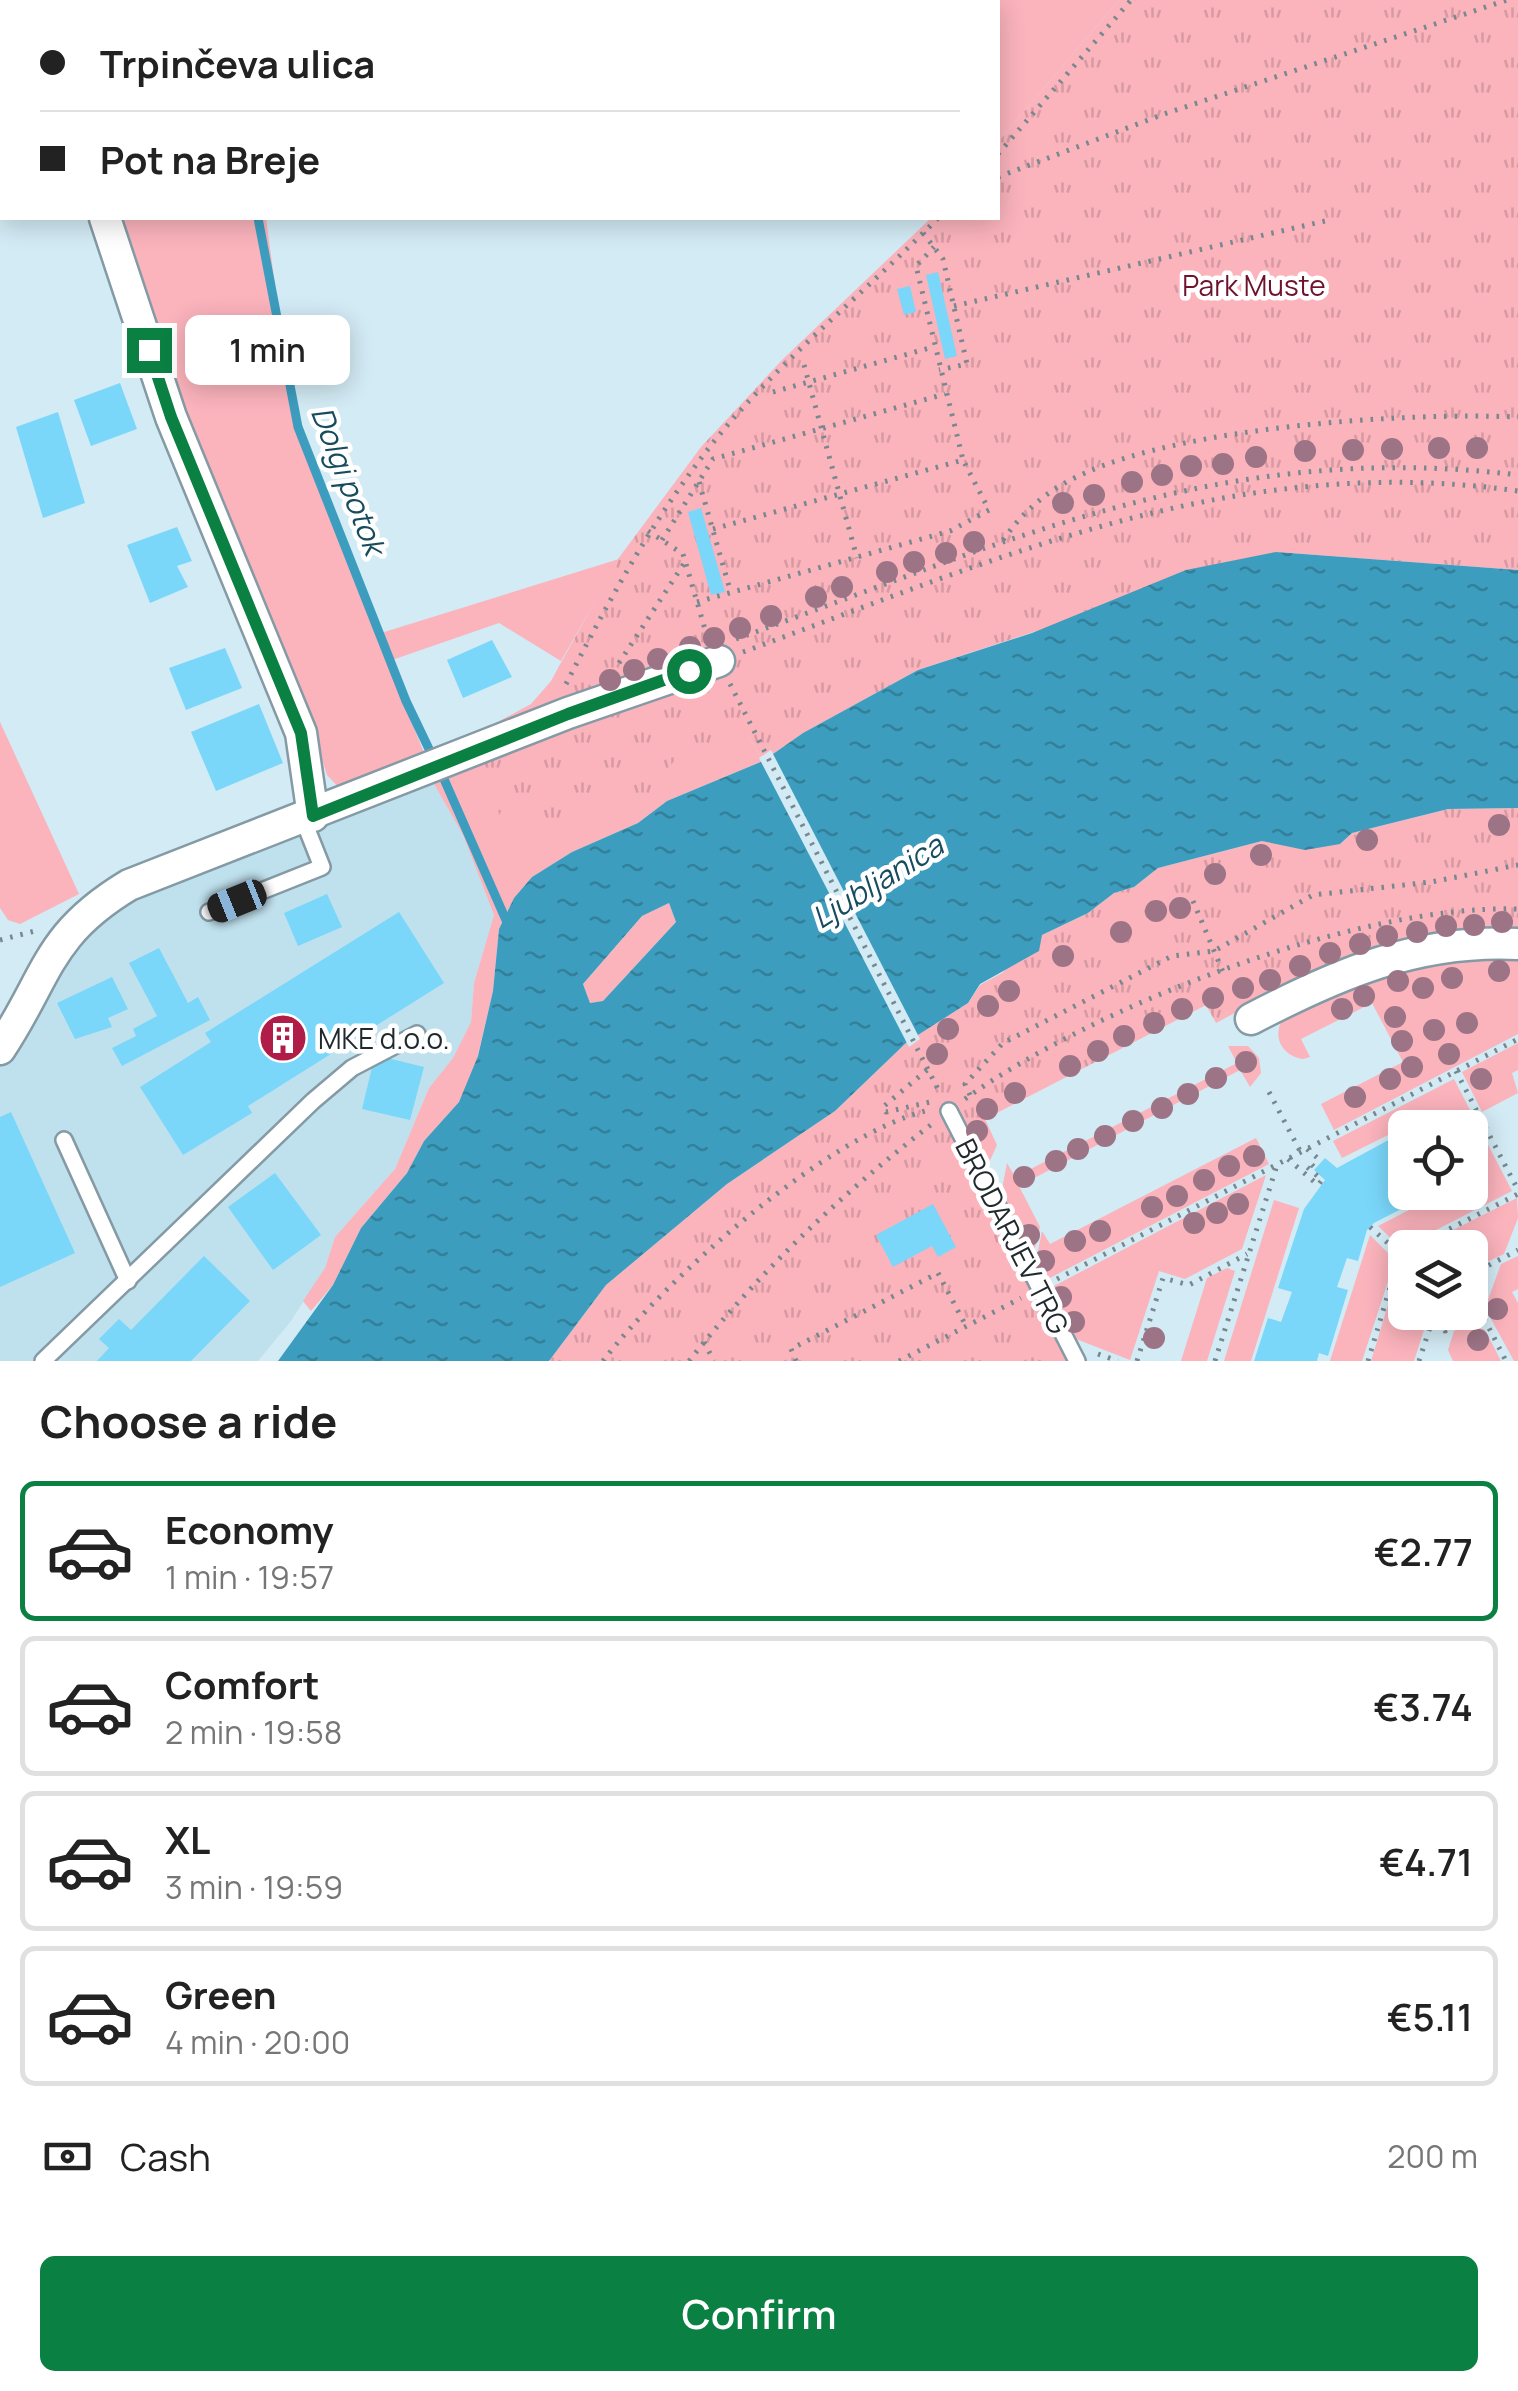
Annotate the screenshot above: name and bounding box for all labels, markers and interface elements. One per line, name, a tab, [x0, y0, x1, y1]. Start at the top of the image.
text: Trpinčeva ulica	[100, 37, 375, 89]
text: Pot na Breje	[100, 133, 320, 185]
park label: Park Muste	[1182, 266, 1326, 304]
callout: 1 min	[184, 315, 349, 385]
route end	[127, 328, 172, 373]
text: 1 min	[229, 328, 306, 372]
water label: Dolgi potok	[302, 400, 397, 564]
route start	[667, 649, 712, 694]
water label: Ljubljanica	[804, 824, 952, 937]
car	[204, 876, 270, 926]
building icon: MKE d.o.o.	[257, 1012, 309, 1064]
place label: MKE d.o.o.	[318, 1019, 450, 1057]
map controls	[1388, 1110, 1488, 1330]
button: locate	[1388, 1110, 1488, 1210]
street label: BRODARJEV TRG	[947, 1132, 1079, 1340]
button: layers	[1388, 1230, 1488, 1330]
text: Choose a ride	[40, 1390, 337, 1452]
text: Economy	[165, 1503, 334, 1555]
icon: car	[45, 1506, 135, 1596]
text: €2.77	[1374, 1525, 1473, 1577]
text: 1 min · 19:57	[165, 1555, 334, 1599]
text: Comfort	[165, 1658, 319, 1710]
icon: car	[45, 1661, 135, 1751]
text: €3.74	[1374, 1680, 1473, 1732]
text: 2 min · 19:58	[165, 1710, 342, 1754]
text: XL	[165, 1813, 210, 1865]
icon: car	[45, 1816, 135, 1906]
text: €4.71	[1379, 1835, 1473, 1887]
text: 3 min · 19:59	[165, 1865, 343, 1909]
text: Green	[165, 1968, 277, 2020]
icon: car	[45, 1971, 135, 2061]
text: €5.11	[1387, 1990, 1473, 2042]
text: 4 min · 20:00	[165, 2020, 350, 2064]
icon: cash	[40, 2129, 95, 2184]
text: Cash	[120, 2130, 211, 2182]
text: 200 m	[1387, 2134, 1478, 2178]
button: Confirm	[40, 2256, 1478, 2371]

